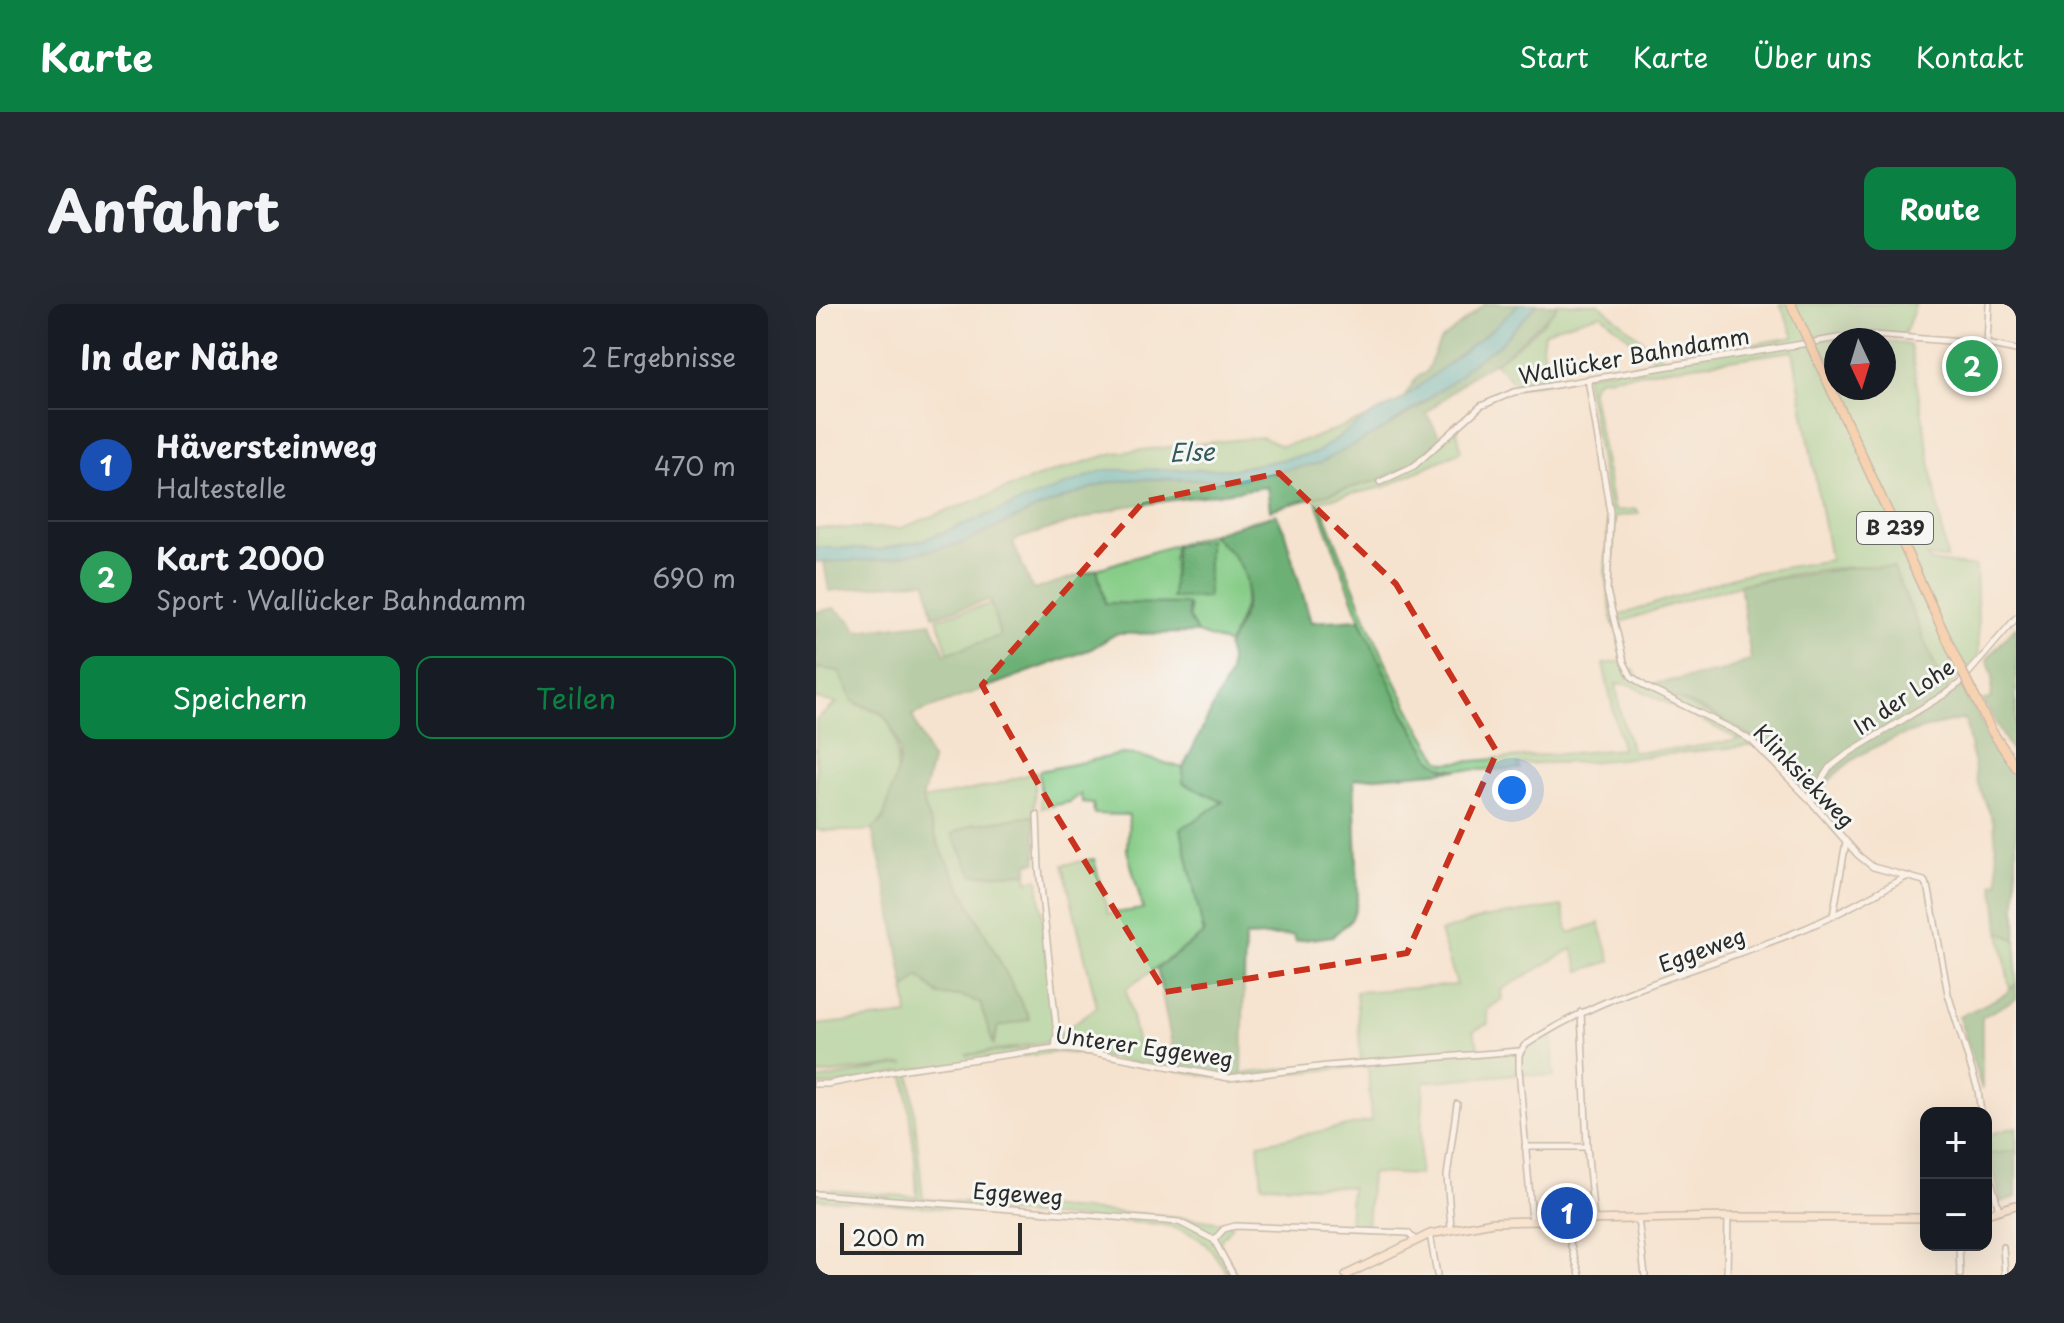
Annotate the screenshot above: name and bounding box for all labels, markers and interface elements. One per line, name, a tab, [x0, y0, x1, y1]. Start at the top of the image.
text: Karte	[40, 28, 153, 85]
text: Start	[1519, 35, 1589, 78]
text: Karte	[1633, 35, 1708, 78]
text: Über uns	[1752, 35, 1872, 78]
text: Kontakt	[1916, 35, 2024, 78]
text: Anfahrt	[48, 166, 281, 251]
button: Route	[1864, 167, 2016, 250]
street label: Wallücker Bahndamm	[1516, 318, 1752, 391]
north arrow	[1824, 328, 1896, 400]
text: In der Nähe	[80, 330, 278, 382]
pin: 2	[1946, 336, 1998, 396]
text: 2 Ergebnisse	[581, 337, 736, 376]
text: Häversteinweg	[156, 423, 378, 468]
water label: Else	[1169, 432, 1216, 470]
text: 1	[100, 446, 112, 485]
text: 470 m	[654, 446, 736, 485]
text: Haltestelle	[156, 468, 287, 507]
road number: B 239	[1857, 512, 1933, 544]
text: Kart 2000	[156, 535, 325, 580]
text: 2	[97, 558, 115, 597]
text: 690 m	[653, 558, 736, 597]
text: Sport · Wallücker Bahndamm	[156, 580, 526, 619]
street label: In der Lohe	[1846, 650, 1960, 742]
button: Speichern	[80, 656, 400, 739]
button: Teilen	[416, 656, 736, 739]
street label: Klinksiekweg	[1747, 715, 1863, 835]
your location	[1492, 770, 1532, 810]
street label: Eggeweg	[1653, 918, 1750, 980]
street label: Unterer Eggeweg	[1053, 1017, 1235, 1074]
map controls	[1920, 1107, 1992, 1251]
button: +	[1920, 1107, 1992, 1179]
street label: Eggeweg	[972, 1173, 1064, 1212]
button: −	[1920, 1179, 1992, 1251]
pin: 1	[1541, 1183, 1593, 1243]
scale bar	[840, 1219, 1022, 1255]
text: 200 m	[852, 1220, 925, 1253]

